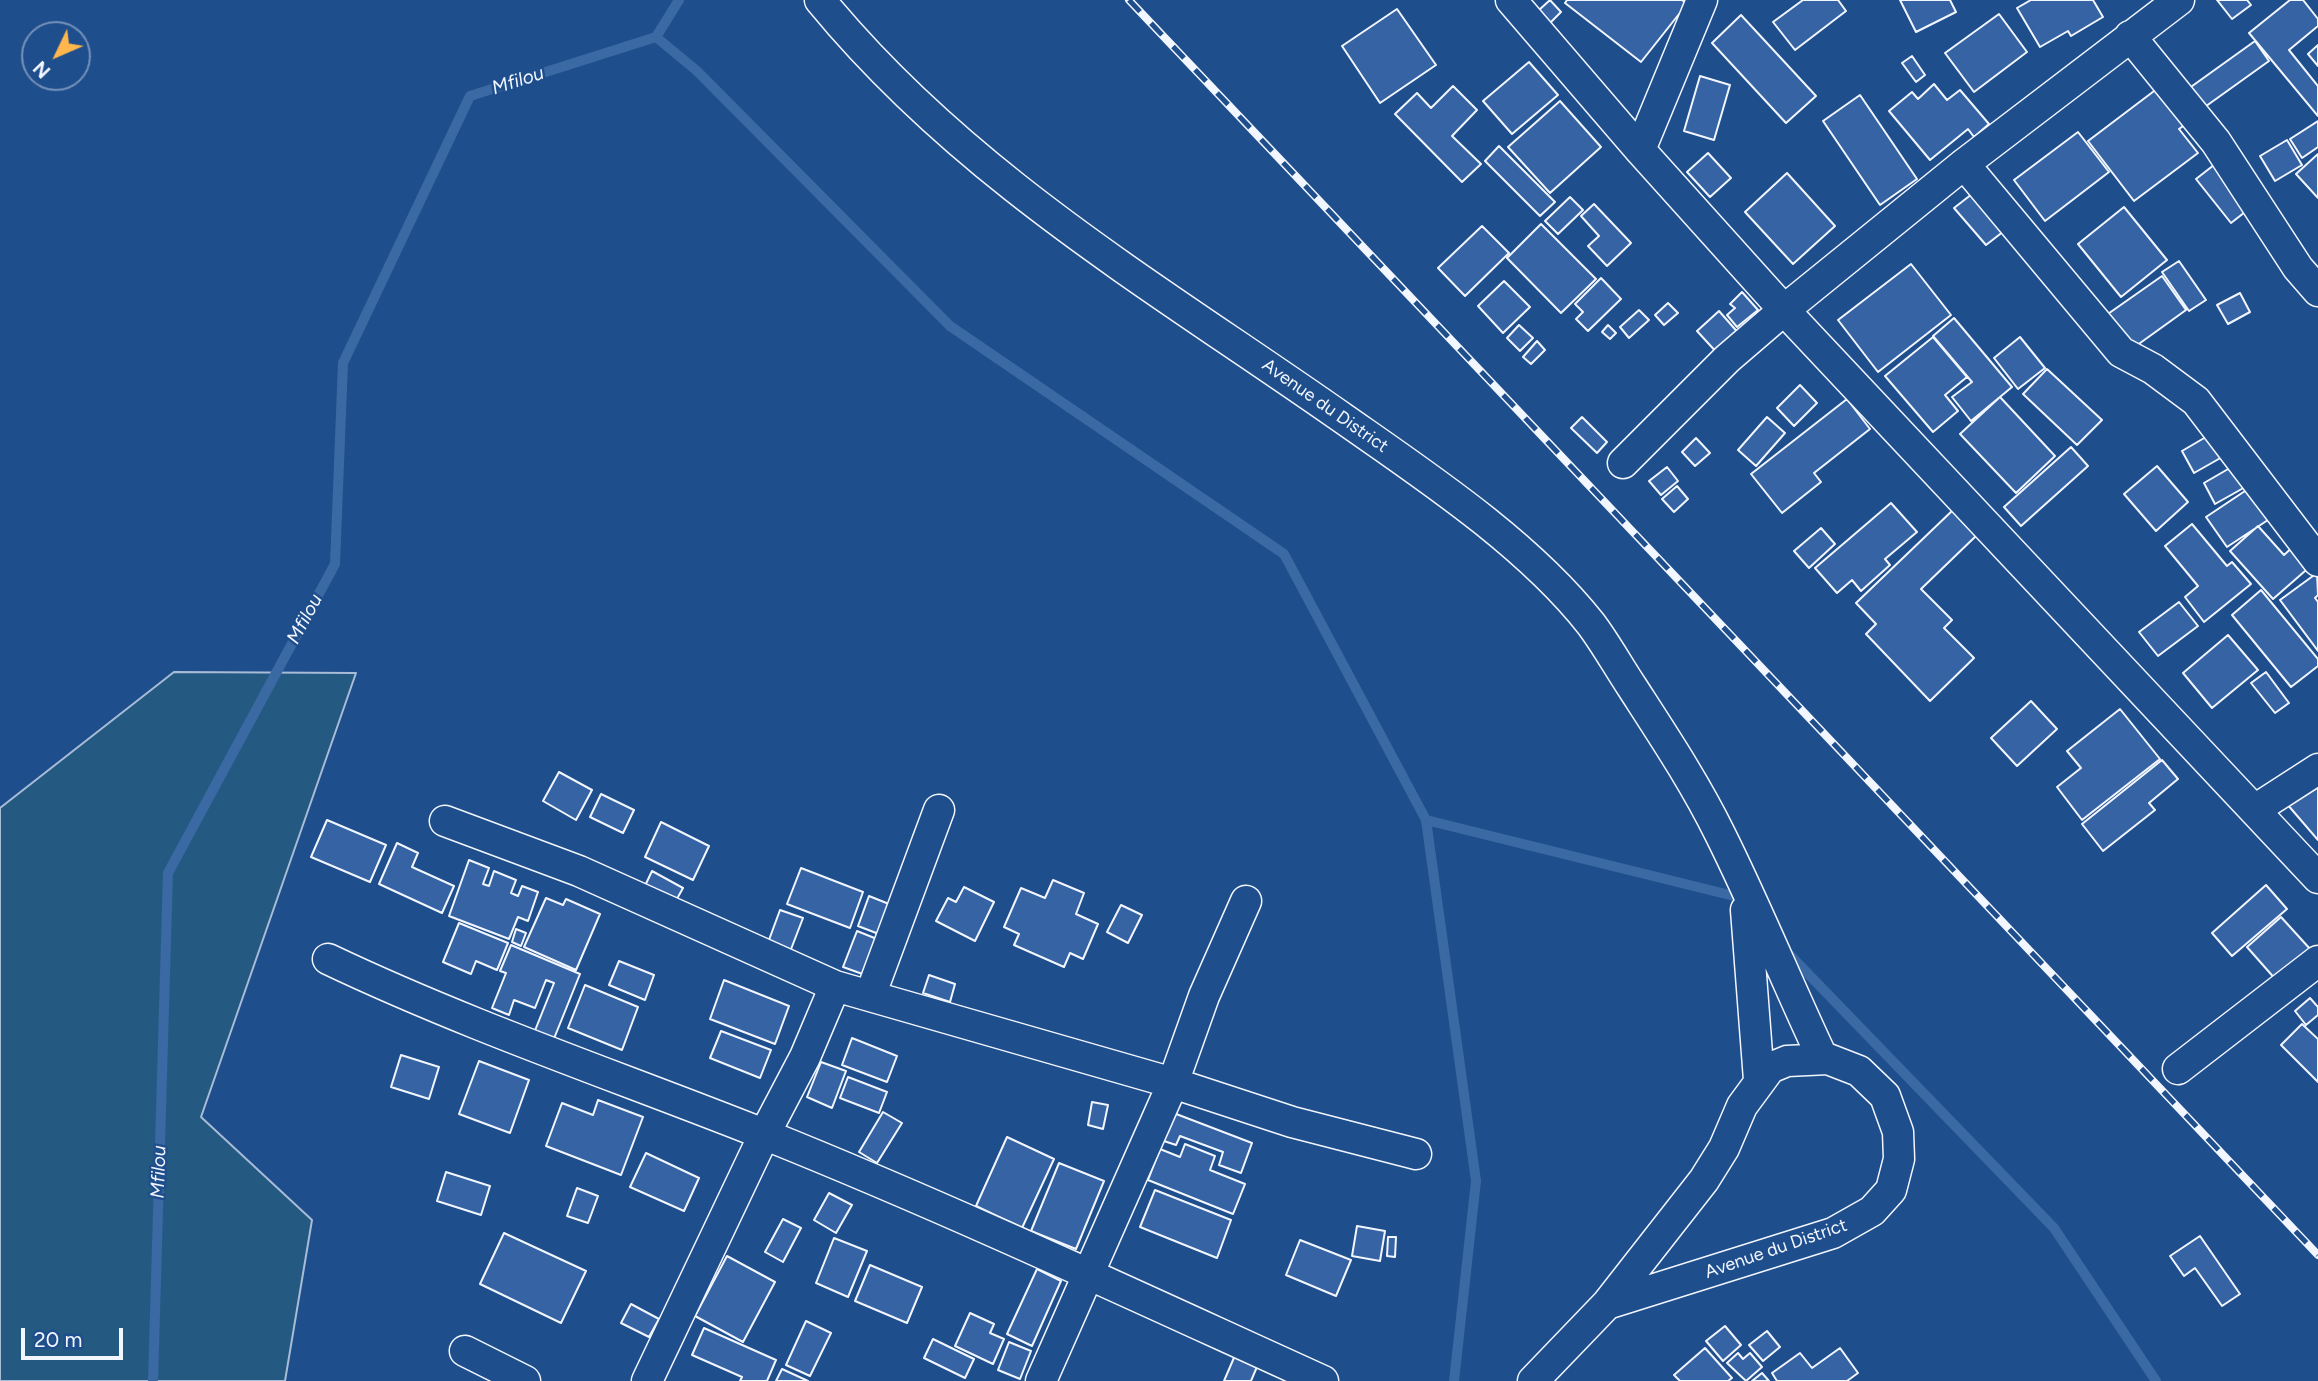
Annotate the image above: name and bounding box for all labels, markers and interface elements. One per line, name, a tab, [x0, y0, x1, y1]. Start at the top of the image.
north arrow	[21, 21, 91, 91]
text: N	[29, 56, 55, 83]
water label: Mfilou	[489, 62, 547, 100]
street label: Avenue du District	[1258, 354, 1392, 458]
water label: Mfilou	[282, 590, 328, 648]
water label: Mfilou	[147, 1145, 171, 1199]
street label: Avenue du District	[1702, 1215, 1850, 1283]
scale bar	[24, 1314, 126, 1358]
text: 20 m	[34, 1327, 82, 1352]

